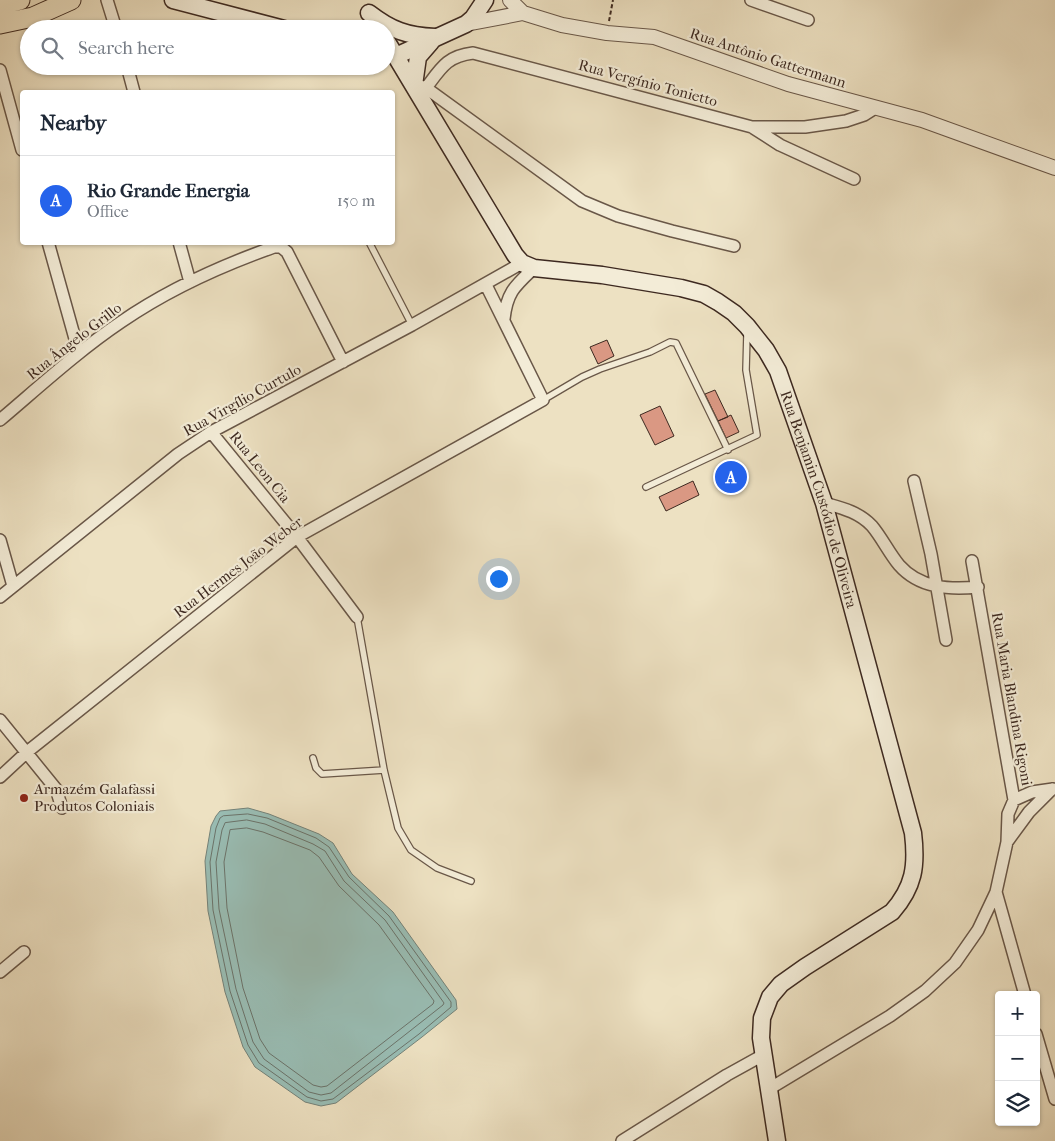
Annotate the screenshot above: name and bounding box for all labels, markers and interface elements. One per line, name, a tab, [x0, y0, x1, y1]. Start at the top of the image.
search box	[20, 20, 395, 75]
street label: Rua Antônio Gattermann	[688, 24, 849, 92]
icon: search	[38, 34, 66, 62]
text: Search here	[78, 37, 174, 59]
street label: Rua Vergínio Tonietto	[576, 56, 720, 110]
text: Nearby	[40, 111, 106, 135]
text: Rio Grande Energia	[87, 180, 250, 202]
text: A	[51, 191, 61, 210]
text: 150 m	[337, 191, 375, 210]
text: Office	[87, 202, 129, 221]
street label: Rua Ângelo Grillo	[23, 298, 125, 384]
street label: Rua Virgílio Curtulo	[180, 360, 304, 440]
street label: Rua Benjamin Custódio de Oliveira	[777, 388, 861, 611]
street label: Rua Leon Cia	[226, 428, 295, 507]
pin: A	[715, 458, 747, 496]
street label: Rua Hermes João Weber	[170, 512, 307, 621]
your location	[486, 566, 512, 592]
street label: Rua Maria Blandina Rigoni	[988, 611, 1036, 788]
place label: Armazém Galafassi Produtos Coloniais	[33, 780, 156, 815]
marker: Armazém Galafassi Produtos Coloniais	[18, 792, 30, 804]
map controls	[995, 991, 1040, 1126]
button: +	[995, 991, 1040, 1036]
button: −	[995, 1036, 1040, 1081]
button: layers	[995, 1081, 1040, 1126]

